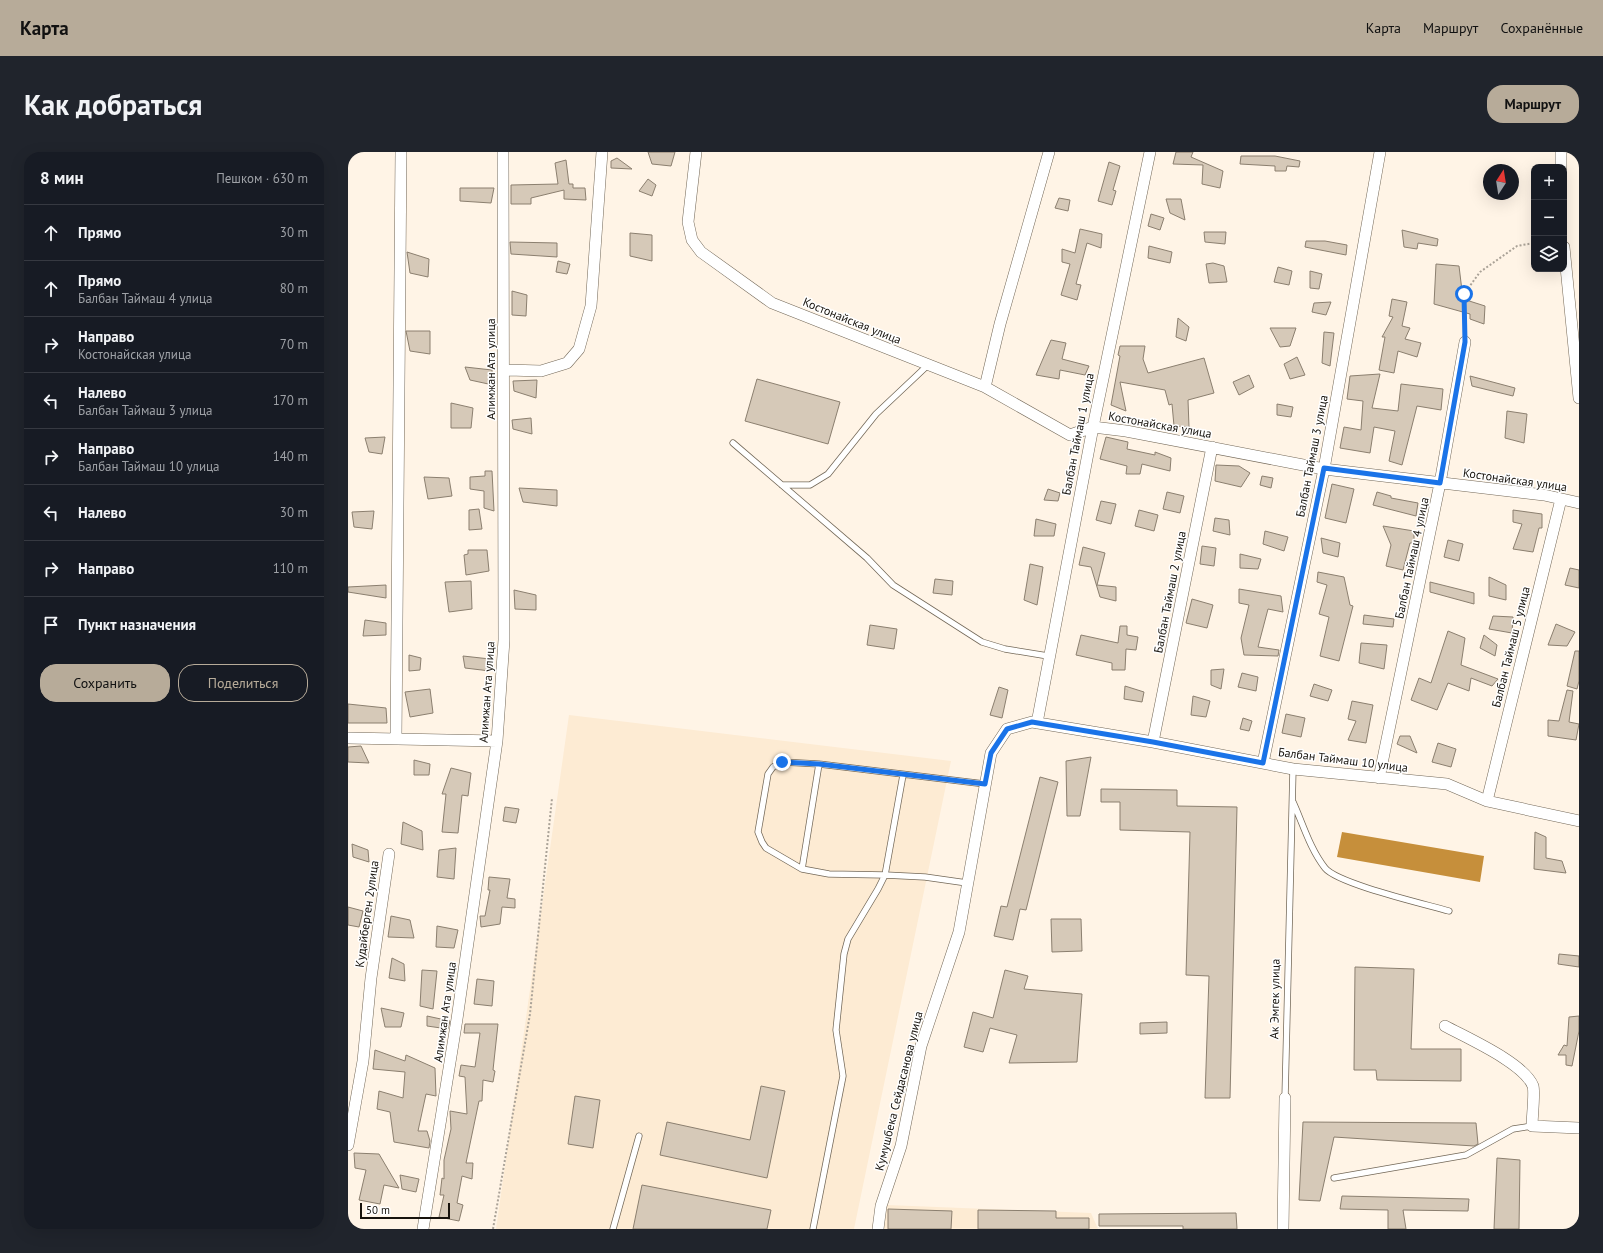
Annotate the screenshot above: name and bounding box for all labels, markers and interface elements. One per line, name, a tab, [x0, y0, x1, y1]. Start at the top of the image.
text: Карта	[20, 16, 69, 40]
text: Карта	[1366, 19, 1401, 37]
text: Маршрут	[1423, 19, 1478, 37]
text: Сохранённые	[1500, 19, 1583, 37]
button: Маршрут	[1487, 85, 1579, 123]
text: Как добраться	[24, 86, 202, 123]
north arrow	[1483, 164, 1519, 200]
map controls	[1531, 164, 1567, 272]
button: +	[1531, 164, 1567, 200]
text: 8 мин	[40, 167, 84, 189]
text: Пешком · 630 m	[216, 170, 308, 187]
button: −	[1531, 200, 1567, 236]
icon: ahead	[40, 222, 62, 244]
text: Прямо	[78, 223, 121, 242]
text: 30 m	[280, 224, 308, 241]
button: layers	[1531, 236, 1567, 272]
text: Прямо	[78, 271, 121, 290]
icon: ahead	[40, 278, 62, 300]
text: 80 m	[280, 280, 308, 297]
route start	[1455, 285, 1473, 303]
text: Балбан Таймаш 4 улица	[78, 290, 213, 307]
street label: Костонайская улица	[801, 294, 904, 347]
street label: Алимжан Ата улица	[483, 318, 498, 420]
text: Направо	[78, 327, 134, 346]
icon: right	[40, 334, 62, 356]
text: 70 m	[280, 336, 308, 353]
text: Костонайская улица	[78, 346, 191, 363]
street label: Балбан Таймаш 1 улица	[1058, 372, 1097, 496]
text: Налево	[78, 383, 126, 402]
icon: left	[40, 390, 62, 412]
text: 170 m	[273, 392, 308, 409]
street label: Балбан Таймаш 3 улица	[1292, 394, 1331, 518]
text: Балбан Таймаш 3 улица	[78, 402, 213, 419]
street label: Костонайская улица	[1107, 408, 1213, 441]
text: Направо	[78, 439, 134, 458]
icon: right	[40, 446, 62, 468]
text: 140 m	[273, 448, 308, 465]
text: Балбан Таймаш 10 улица	[78, 458, 220, 475]
street label: Костонайская улица	[1462, 465, 1568, 494]
street label: Балбан Таймаш 4 улица	[1391, 496, 1432, 620]
icon: left	[40, 502, 62, 524]
text: Налево	[78, 503, 126, 522]
text: 30 m	[280, 504, 308, 521]
street label: Балбан Таймаш 2 улица	[1150, 530, 1189, 654]
icon: right	[40, 558, 62, 580]
text: Направо	[78, 559, 134, 578]
text: 110 m	[273, 560, 308, 577]
street label: Балбан Таймаш 5 улица	[1488, 585, 1533, 709]
icon: arrive	[40, 614, 62, 636]
text: Пункт назначения	[78, 615, 196, 634]
street label: Алимжан Ата улица	[475, 641, 498, 743]
button: Сохранить	[40, 664, 170, 702]
button: Поделиться	[178, 664, 308, 702]
street label: Балбан Таймаш 10 улица	[1277, 744, 1409, 775]
route end	[773, 753, 791, 771]
street label: Кудайберген 2улица	[352, 859, 381, 968]
street label: Ак Эмгек улица	[1266, 959, 1283, 1039]
street label: Алимжан Ата улица	[430, 961, 459, 1063]
street label: Кумушбека Сейдасанова улица	[871, 1009, 926, 1172]
scale bar	[360, 1201, 450, 1220]
text: 50 m	[366, 1203, 390, 1217]

